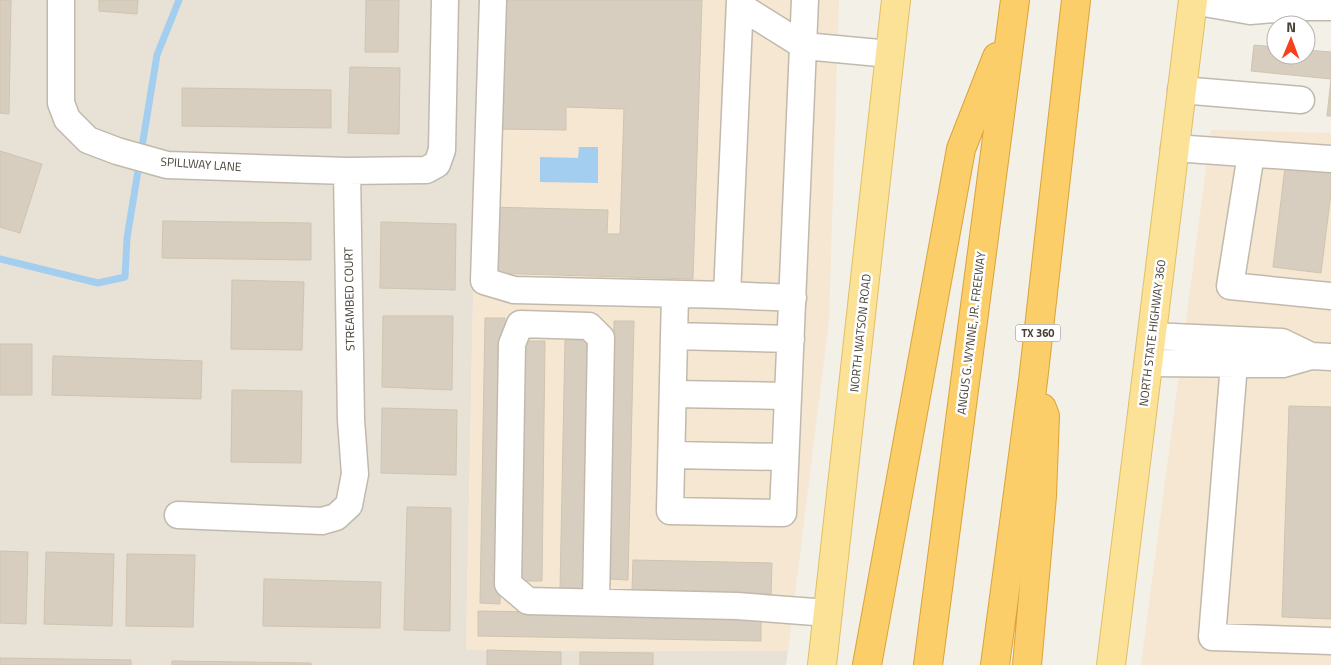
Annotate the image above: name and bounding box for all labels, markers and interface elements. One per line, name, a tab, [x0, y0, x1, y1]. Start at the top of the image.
north arrow	[1266, 15, 1316, 65]
text: N	[1286, 16, 1296, 37]
street label: SPILLWAY LANE	[160, 152, 243, 176]
street label: STREAMBED COURT	[339, 246, 359, 351]
street label: ANGUS G. WYNNE, JR. FREEWAY	[952, 250, 990, 415]
street label: NORTH STATE HIGHWAY 360	[1134, 258, 1170, 407]
street label: NORTH WATSON ROAD	[844, 273, 876, 393]
road number: TX 360	[1016, 324, 1060, 342]

